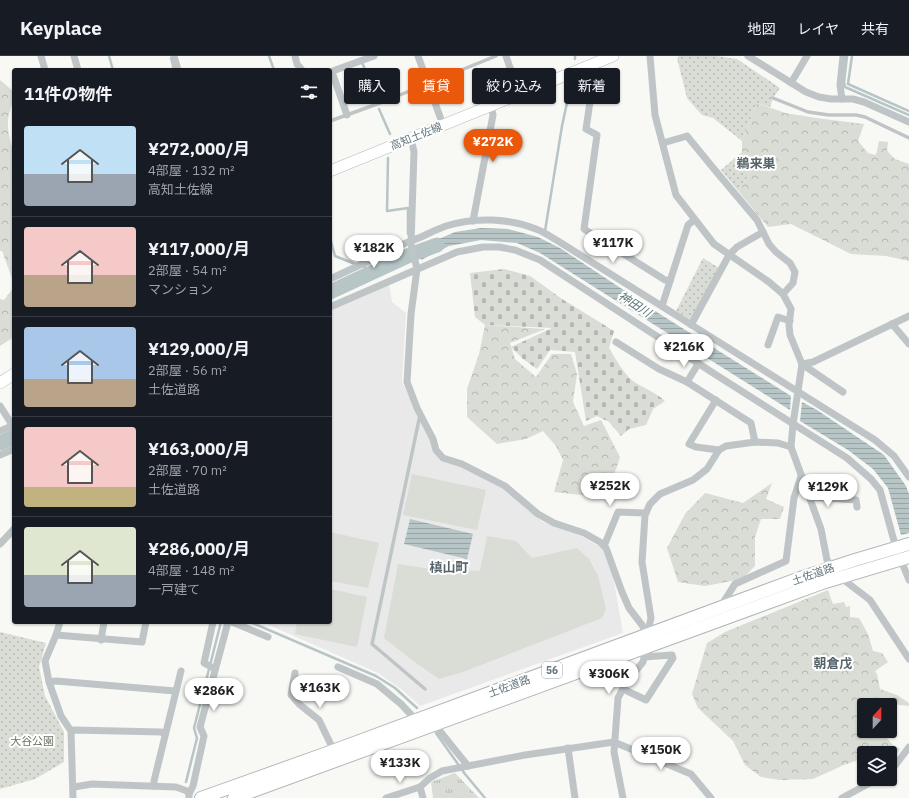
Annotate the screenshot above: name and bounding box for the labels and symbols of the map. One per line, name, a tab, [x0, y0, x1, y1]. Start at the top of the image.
street label: 高知土佐線	[388, 119, 444, 153]
pin: ¥272K	[465, 129, 521, 163]
district label: 鵜来巣	[736, 155, 776, 172]
pin: ¥117K	[585, 230, 641, 264]
pin: ¥182K	[346, 235, 402, 269]
water label: 神田川	[616, 288, 656, 321]
pin: ¥216K	[656, 334, 712, 368]
pin: ¥252K	[582, 473, 638, 507]
pin: ¥129K	[800, 474, 856, 508]
district label: 槙山町	[429, 559, 469, 576]
street label: 土佐道路	[790, 560, 836, 588]
district label: 朝倉戊	[813, 655, 853, 672]
pin: ¥306K	[581, 661, 637, 695]
road number: 56	[542, 662, 562, 678]
street label: 土佐道路	[486, 672, 532, 700]
pin: ¥163K	[292, 675, 348, 709]
pin: ¥286K	[186, 678, 242, 712]
north arrow	[857, 698, 897, 738]
park label: 大谷公園	[10, 734, 54, 748]
pin: ¥150K	[633, 737, 689, 771]
pin: ¥133K	[372, 750, 428, 784]

